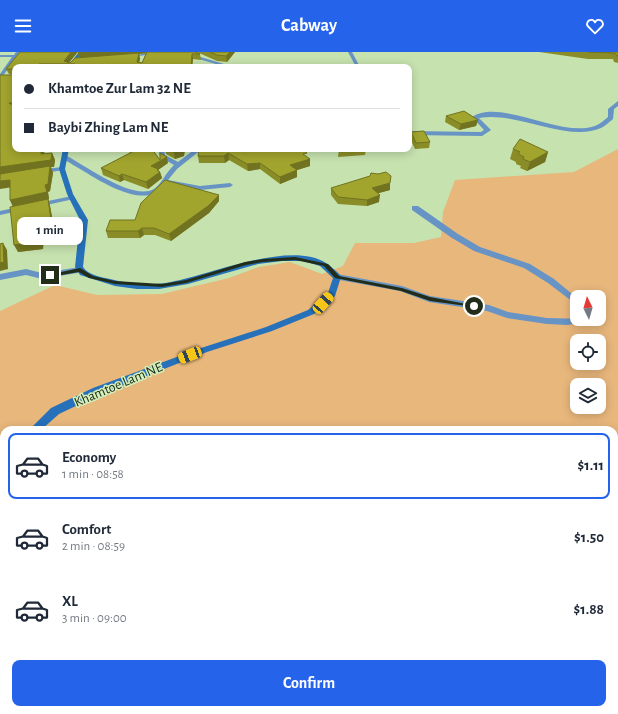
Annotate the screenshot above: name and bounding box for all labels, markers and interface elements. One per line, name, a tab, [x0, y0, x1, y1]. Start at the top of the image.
icon: menu	[12, 15, 34, 37]
icon: heart	[584, 15, 606, 37]
text: Cabway	[281, 17, 337, 35]
text: Khamtoe Zur Lam 32 NE	[48, 81, 191, 96]
text: Baybi Zhing Lam NE	[48, 120, 168, 135]
callout: 1 min	[17, 217, 83, 245]
text: 1 min	[36, 224, 64, 237]
route end	[41, 266, 59, 284]
car	[311, 290, 335, 316]
north arrow	[570, 290, 606, 326]
map controls	[570, 290, 606, 414]
route start	[465, 297, 483, 315]
button: locate	[570, 334, 606, 370]
car	[177, 345, 203, 365]
street label: Khamtoe Lam NE	[72, 360, 165, 410]
button: layers	[570, 378, 606, 414]
icon: car	[14, 448, 50, 484]
text: Economy	[62, 450, 116, 465]
text: $1.11	[578, 458, 604, 473]
text: 1 min · 08:58	[62, 468, 124, 481]
icon: car	[14, 520, 50, 556]
text: Comfort	[62, 522, 111, 537]
text: $1.50	[574, 530, 604, 545]
text: 2 min · 08:59	[62, 540, 125, 553]
icon: car	[14, 592, 50, 628]
text: XL	[62, 594, 78, 609]
text: $1.88	[574, 602, 604, 617]
text: 3 min · 09:00	[62, 612, 127, 625]
button: Confirm	[12, 660, 606, 706]

